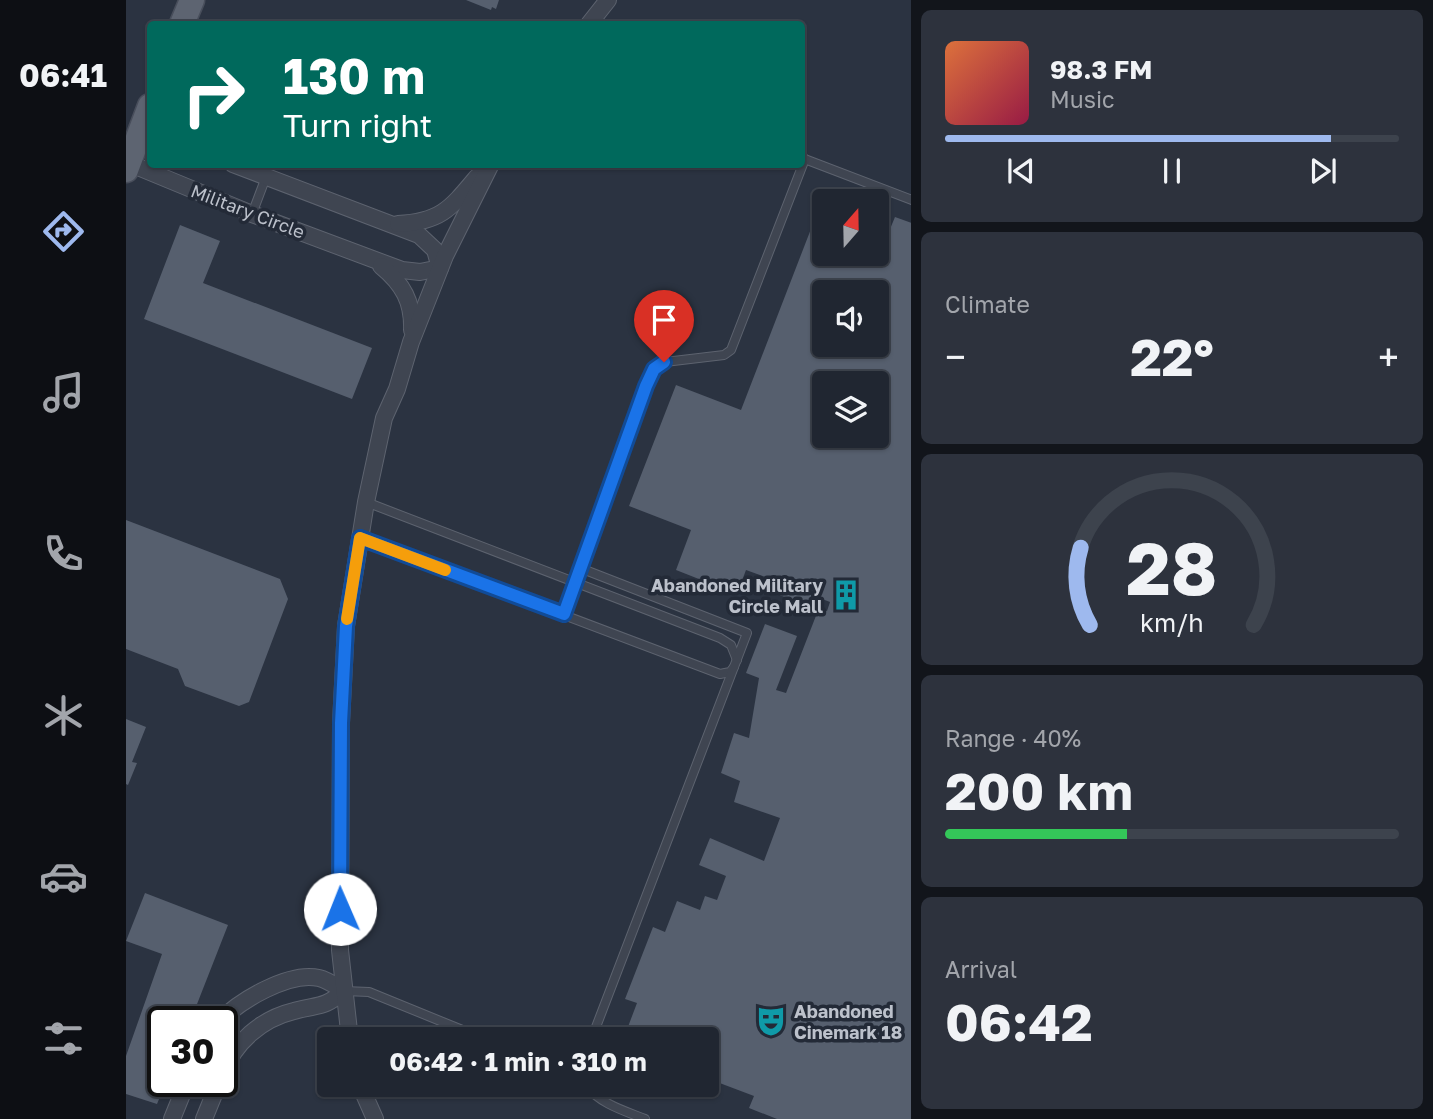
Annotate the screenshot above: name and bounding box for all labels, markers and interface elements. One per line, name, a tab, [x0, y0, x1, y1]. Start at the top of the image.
text: 130 m	[283, 46, 425, 105]
icon: right	[168, 49, 259, 140]
text: 98.3 FM	[1050, 54, 1152, 85]
text: 06:41	[19, 56, 107, 94]
text: Music	[1050, 85, 1115, 113]
text: Turn right	[283, 106, 432, 144]
icon: previous	[1002, 152, 1040, 190]
icon: pause	[1153, 152, 1191, 190]
icon: next	[1304, 152, 1342, 190]
street label: Military Circle	[188, 179, 308, 243]
north arrow	[812, 189, 889, 266]
map controls	[812, 189, 889, 448]
icon: directions	[39, 207, 88, 256]
button: sound	[812, 280, 889, 357]
pin	[634, 290, 694, 362]
text: Climate	[945, 290, 1030, 318]
icon: arrive	[645, 301, 683, 339]
text: 22°	[1130, 325, 1214, 387]
text: −	[945, 334, 966, 379]
text: +	[1378, 334, 1399, 379]
icon: music	[39, 368, 88, 417]
button: layers	[812, 371, 889, 448]
text: 28	[1127, 525, 1218, 612]
icon: phone	[39, 529, 88, 578]
place label: Abandoned Military Circle Mall	[651, 574, 823, 617]
building icon: Abandoned Military Circle Mall	[829, 578, 863, 612]
text: km/h	[1140, 607, 1204, 638]
icon: climate	[39, 691, 88, 740]
text: Range · 40%	[945, 724, 1081, 752]
text: 200 km	[945, 759, 1133, 821]
icon: car	[39, 852, 88, 901]
position arrow	[303, 872, 377, 946]
text: Arrival	[945, 955, 1017, 983]
text: 06:42	[945, 990, 1093, 1052]
place label: Abandoned Cinemark 18	[794, 1000, 902, 1043]
theatre icon: Abandoned Cinemark 18	[754, 1004, 788, 1038]
speed limit sign: 30	[147, 1006, 238, 1097]
icon: filters	[39, 1014, 88, 1063]
text: 06:42 · 1 min · 310 m	[389, 1046, 647, 1077]

